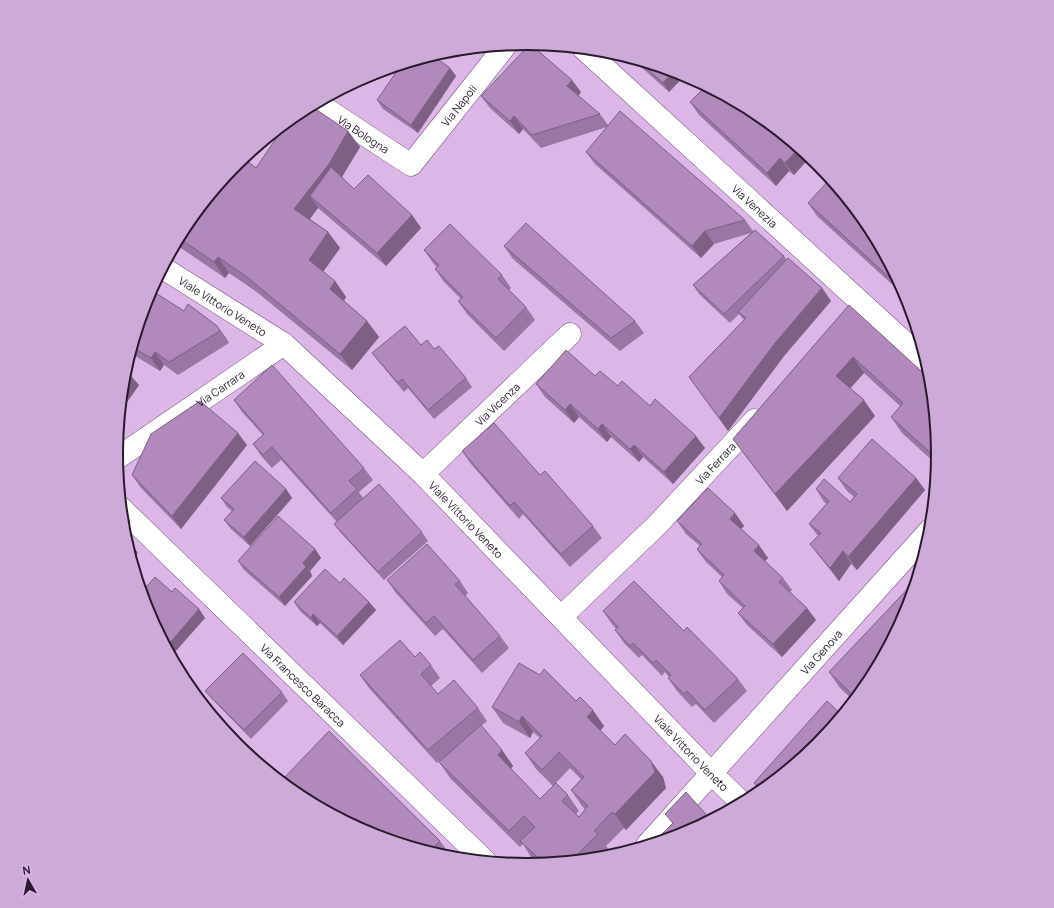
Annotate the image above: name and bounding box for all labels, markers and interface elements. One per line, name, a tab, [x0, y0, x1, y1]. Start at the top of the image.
street label: Via Napoli	[437, 81, 480, 129]
street label: Via Bologna	[335, 111, 392, 156]
street label: Via Venezia	[729, 181, 781, 230]
street label: Viale Vittorio Veneto	[176, 273, 270, 339]
street label: Via Carrara	[193, 366, 247, 410]
street label: Via Vicenza	[471, 379, 523, 429]
street label: Via Ferrara	[692, 438, 739, 487]
street label: Viale Vittorio Veneto	[426, 478, 507, 561]
street label: Via Genova	[797, 626, 845, 677]
street label: Via Francesco Baracca	[258, 640, 349, 730]
street label: Viale Vittorio Veneto	[651, 711, 733, 794]
north arrow	[8, 860, 48, 900]
text: N	[21, 862, 32, 878]

